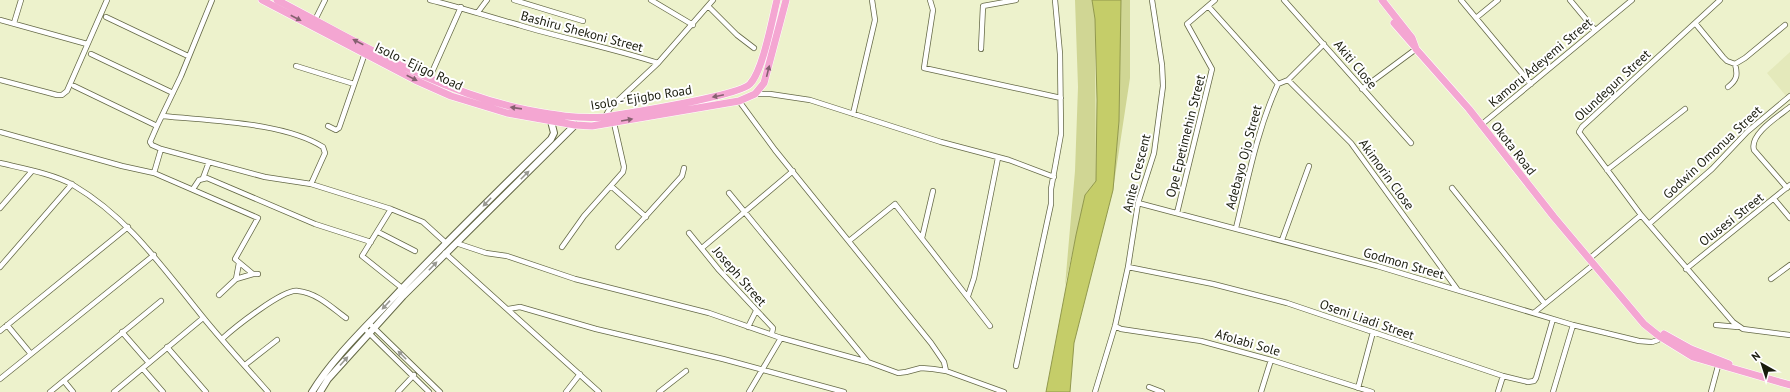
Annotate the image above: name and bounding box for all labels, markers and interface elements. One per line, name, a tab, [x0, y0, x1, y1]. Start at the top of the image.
street label: Bashiru Shekoni Street	[519, 7, 645, 56]
street label: Kamoru Adeyemi Street	[1485, 14, 1596, 111]
one-way arrow	[291, 15, 302, 21]
street label: Akiti Close	[1330, 36, 1381, 92]
one-way arrow	[352, 39, 364, 45]
street label: Isolo - Ejigo Road	[372, 39, 466, 94]
street label: Olundegun Street	[1571, 45, 1654, 125]
one-way arrow	[765, 65, 771, 77]
street label: Ope Epetimehin Street	[1162, 72, 1209, 199]
one-way arrow	[406, 75, 418, 81]
street label: Isolo - Ejigbo Road	[589, 81, 693, 114]
one-way arrow	[712, 93, 725, 99]
street label: Godwin Omonua Street	[1659, 102, 1766, 203]
street label: Adebayo Ojo Street	[1221, 103, 1266, 211]
one-way arrow	[510, 105, 522, 111]
one-way arrow	[621, 117, 634, 123]
street label: Okota Road	[1487, 118, 1540, 179]
street label: Anite Crescent	[1119, 132, 1155, 214]
street label: Akimorin Close	[1355, 135, 1418, 213]
one-way arrow	[520, 170, 530, 180]
street label: Olusesi Street	[1696, 189, 1768, 250]
one-way arrow	[482, 197, 492, 207]
street label: Joseph Street	[708, 242, 771, 310]
street label: Godmon Street	[1362, 244, 1447, 283]
one-way arrow	[428, 261, 438, 271]
street label: Oseni Liadi Street	[1317, 295, 1417, 344]
one-way arrow	[382, 300, 391, 310]
street label: Afolabi Sole	[1213, 325, 1282, 360]
north arrow	[1742, 344, 1782, 384]
text: N	[1748, 349, 1763, 364]
one-way arrow	[397, 350, 407, 360]
one-way arrow	[339, 356, 349, 366]

